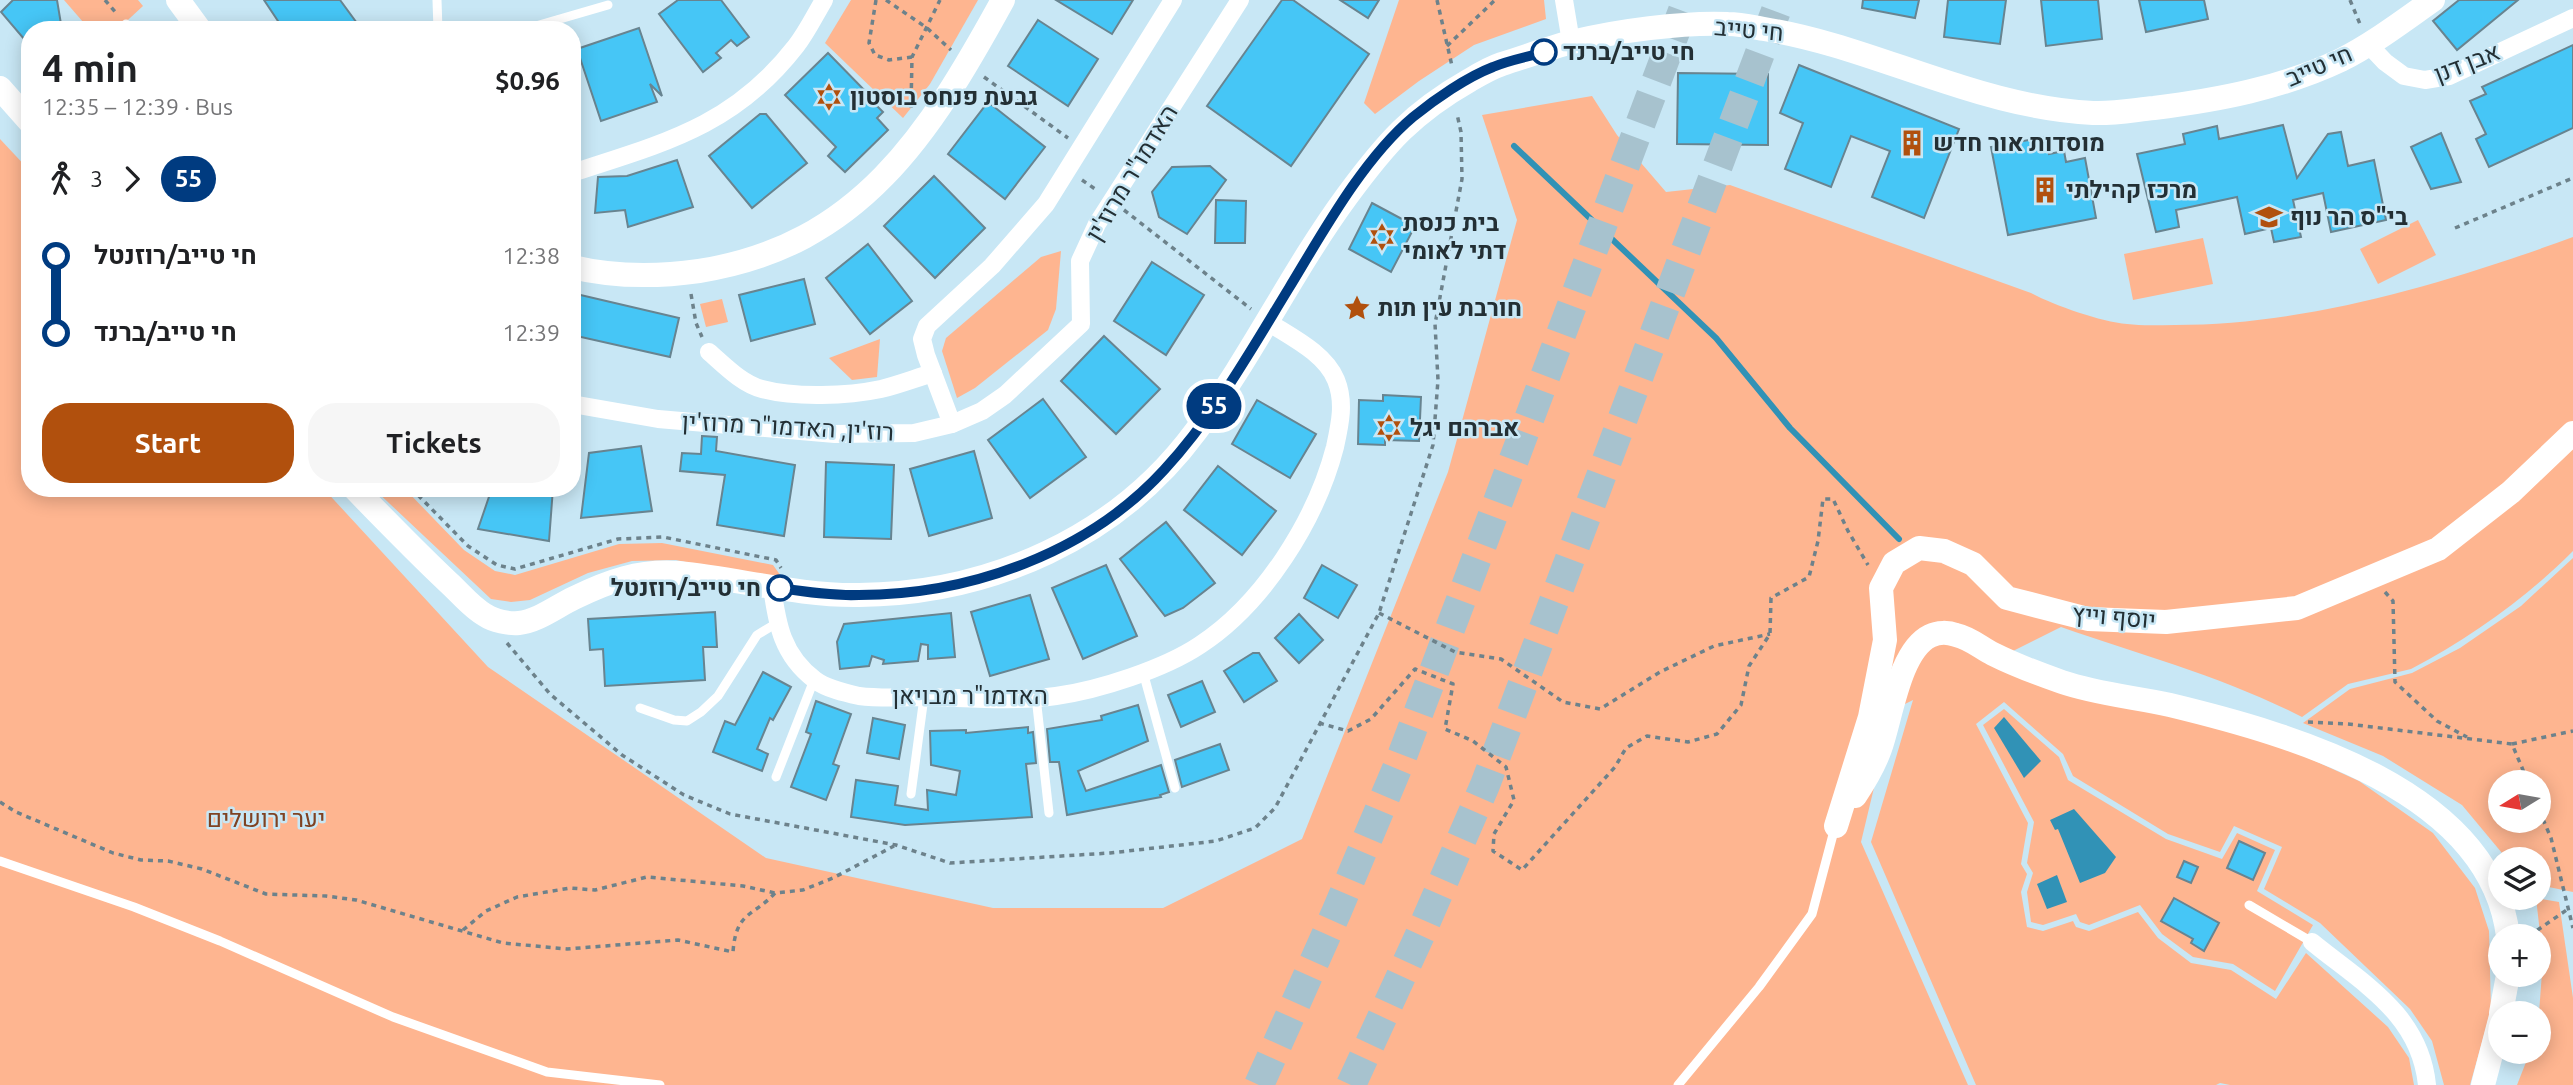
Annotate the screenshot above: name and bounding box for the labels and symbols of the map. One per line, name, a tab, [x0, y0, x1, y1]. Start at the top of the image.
street label: חי טייב	[1713, 13, 1785, 46]
place label: חי טייב/ברנד	[1563, 38, 1695, 65]
street label: אבן דנן	[2430, 38, 2504, 87]
marker: חי טייב/ברנד	[1531, 39, 1557, 65]
street label: חי טייב	[2282, 40, 2356, 91]
synagogue icon: גבעת פנחס בוסטון	[814, 82, 844, 112]
place label: גבעת פנחס בוסטון	[850, 83, 1038, 110]
street label: האדמו"ר מרוז'ין	[1080, 100, 1183, 246]
building icon: מוסדות אור חדש	[1897, 128, 1927, 158]
place label: מוסדות אור חדש	[1933, 129, 2105, 156]
building icon: מרכז קהילתי	[2030, 175, 2060, 205]
place label: מרכז קהילתי	[2066, 176, 2197, 203]
school or university icon: בי"ס הר נוף	[2254, 202, 2284, 232]
place label: בי"ס הר נוף	[2290, 203, 2408, 230]
place label: בית כנסת דתי לאומי	[1403, 209, 1507, 264]
synagogue icon: בית כנסת דתי לאומי	[1367, 222, 1397, 252]
place icon: חורבת עין תות	[1342, 293, 1372, 323]
place label: חורבת עין תות	[1378, 294, 1522, 321]
line badge: 55	[1182, 383, 1246, 429]
street label: רוז'ין, האדמו"ר מרוז'ין	[681, 407, 895, 446]
synagogue icon: אברהם יגל	[1374, 413, 1404, 443]
place label: אברהם יגל	[1410, 414, 1519, 441]
place label: חי טייב/רוזנטל	[611, 574, 761, 601]
marker: חי טייב/רוזנטל	[767, 575, 793, 601]
street label: יוסף וייץ	[2071, 599, 2157, 634]
street label: האדמו"ר מבויאן	[892, 682, 1048, 709]
north arrow	[2488, 770, 2552, 833]
park label: יער ירושלים	[207, 805, 325, 832]

